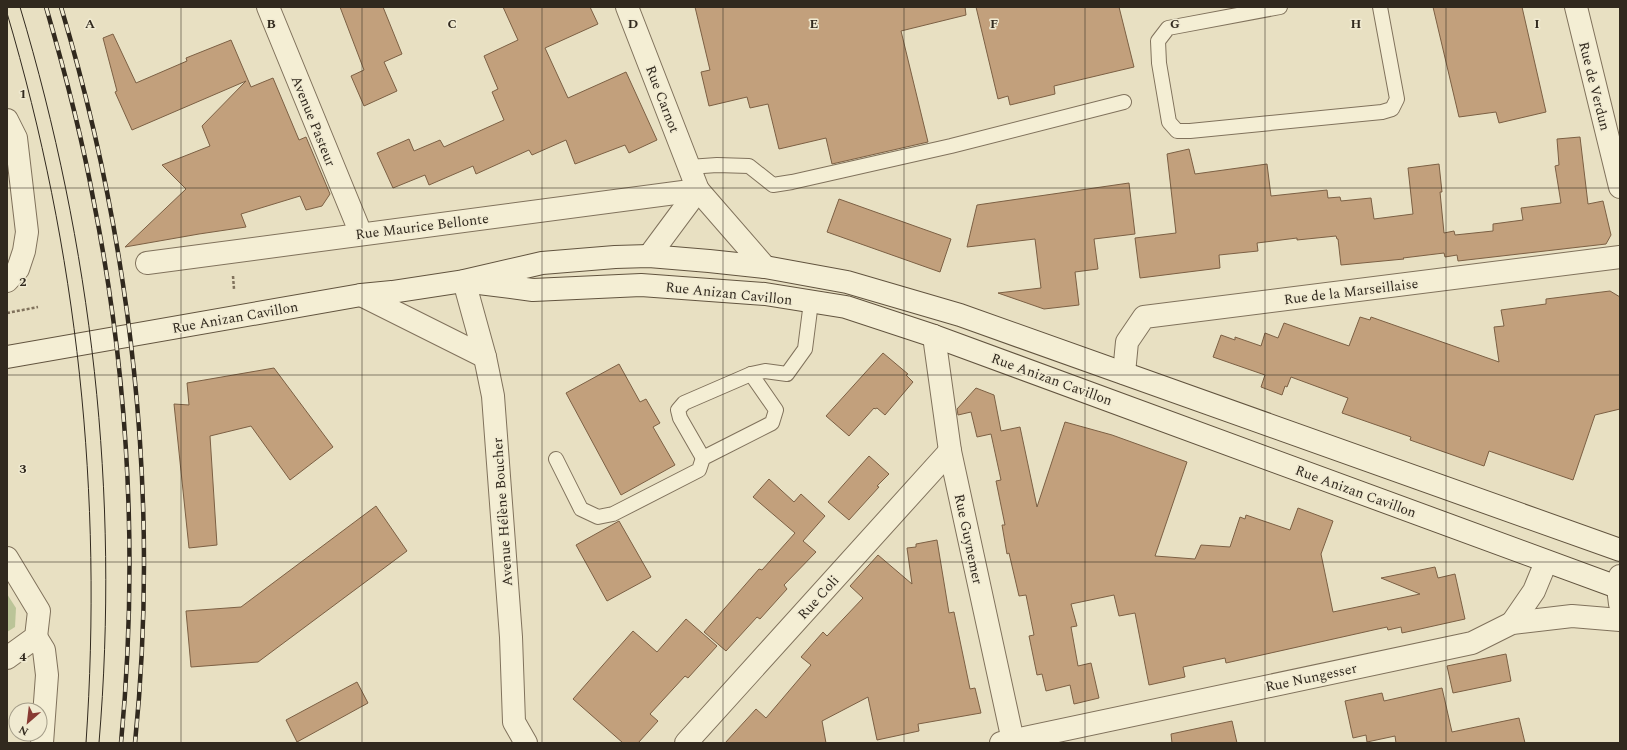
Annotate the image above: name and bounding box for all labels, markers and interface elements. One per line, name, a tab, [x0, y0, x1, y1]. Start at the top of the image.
text: A	[85, 14, 95, 34]
text: B	[266, 14, 276, 34]
text: C	[447, 14, 457, 34]
text: D	[628, 14, 638, 34]
text: E	[810, 14, 819, 34]
text: F	[990, 14, 998, 34]
text: G	[1170, 14, 1180, 34]
text: H	[1351, 14, 1362, 34]
text: I	[1534, 14, 1540, 34]
street label: Rue de Verdun	[1573, 39, 1616, 133]
street label: Rue Carnot	[640, 62, 685, 136]
street label: Avenue Pasteur	[286, 73, 341, 170]
text: 1	[19, 84, 27, 104]
street label: Rue Maurice Bellonte	[354, 208, 490, 245]
text: 2	[19, 272, 27, 292]
street label: Rue de la Marseillaise	[1283, 273, 1420, 310]
street label: Rue Anizan Cavillon	[664, 276, 794, 311]
street label: Rue Anizan Cavillon	[170, 296, 300, 339]
street label: Rue Anizan Cavillon	[988, 348, 1115, 411]
street label: Avenue Hélène Boucher	[487, 436, 518, 587]
text: 3	[19, 459, 27, 479]
street label: Rue Anizan Cavillon	[1292, 460, 1419, 523]
street label: Rue Guynemer	[949, 492, 988, 587]
street label: Rue Coli	[793, 570, 844, 624]
text: 4	[19, 647, 27, 667]
street label: Rue Nungesser	[1263, 657, 1359, 697]
north arrow	[8, 702, 48, 742]
text: N	[16, 721, 31, 740]

